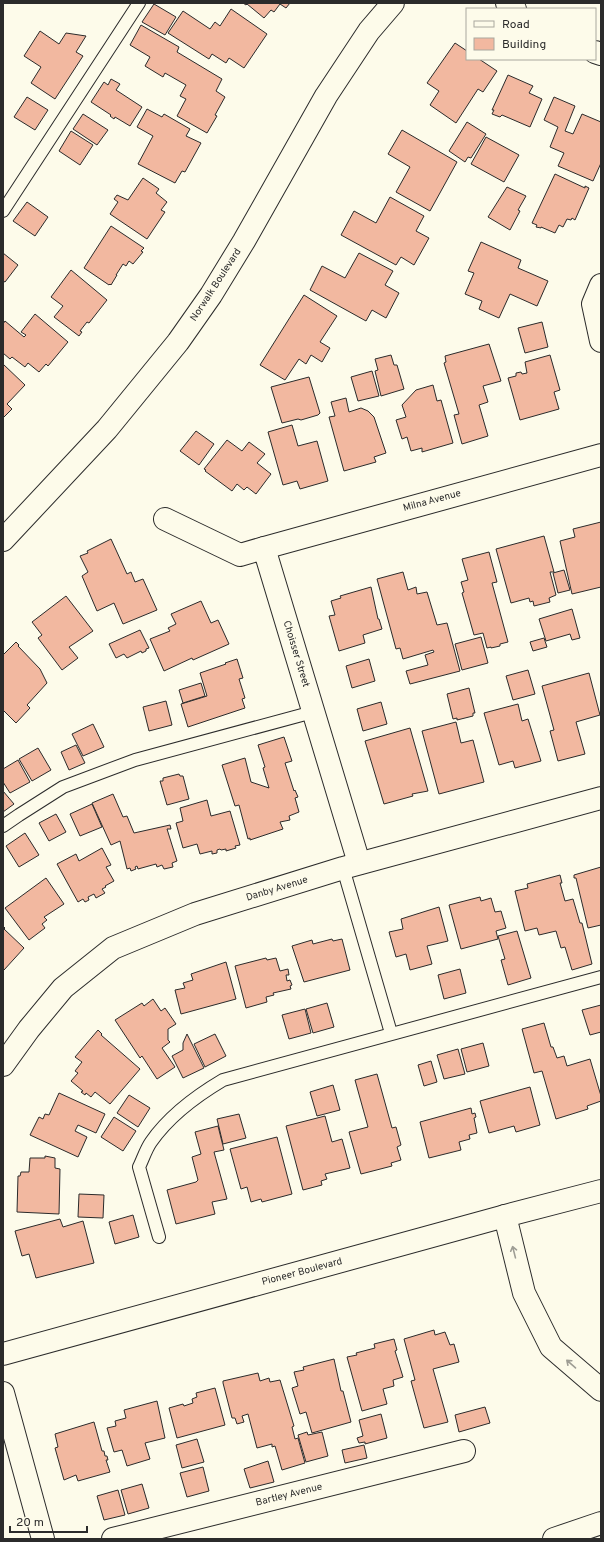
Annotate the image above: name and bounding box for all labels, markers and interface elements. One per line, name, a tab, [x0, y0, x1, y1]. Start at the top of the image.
legend	[466, 8, 596, 60]
text: Road	[502, 17, 530, 33]
text: Building	[502, 37, 546, 53]
street label: Norwalk Boulevard	[188, 246, 244, 324]
street label: Milna Avenue	[402, 487, 462, 515]
street label: Choisser Street	[280, 619, 312, 689]
street label: Danby Avenue	[245, 873, 309, 905]
one-way arrow	[509, 1245, 517, 1258]
street label: Pioneer Boulevard	[260, 1255, 344, 1289]
one-way arrow	[566, 1360, 577, 1369]
street label: Bartley Avenue	[254, 1480, 324, 1510]
scale bar	[10, 1508, 87, 1534]
text: 20 m	[16, 1515, 44, 1531]

